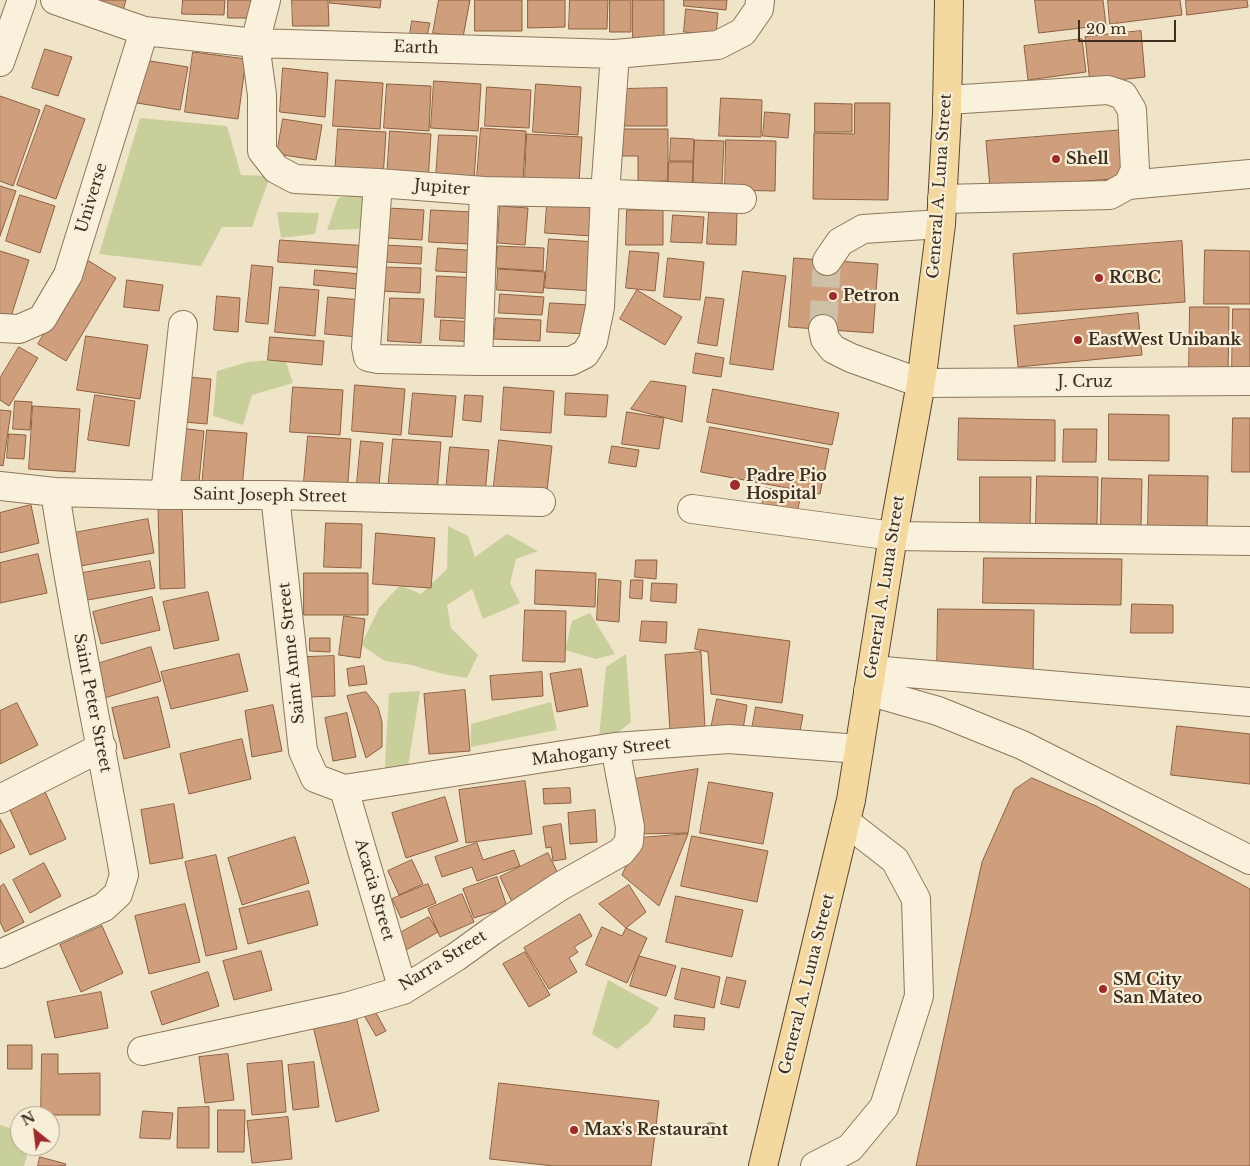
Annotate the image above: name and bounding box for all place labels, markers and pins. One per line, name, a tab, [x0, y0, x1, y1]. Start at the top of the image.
place label: Shell	[1066, 149, 1109, 169]
marker: Shell	[1050, 153, 1062, 165]
place label: RCBC	[1109, 268, 1161, 288]
marker: RCBC	[1093, 272, 1105, 284]
place label: Petron	[843, 286, 900, 306]
marker: Petron	[827, 290, 839, 302]
place label: EastWest Unibank	[1088, 330, 1241, 350]
marker: EastWest Unibank	[1072, 334, 1084, 346]
place label: Padre Pio Hospital	[746, 466, 827, 504]
marker: Padre Pio Hospital	[728, 478, 742, 492]
place label: SM City San Mateo	[1113, 970, 1202, 1008]
marker: SM City San Mateo	[1097, 983, 1109, 995]
place label: Max's Restaurant	[584, 1120, 728, 1140]
marker: Max's Restaurant	[568, 1124, 580, 1136]

